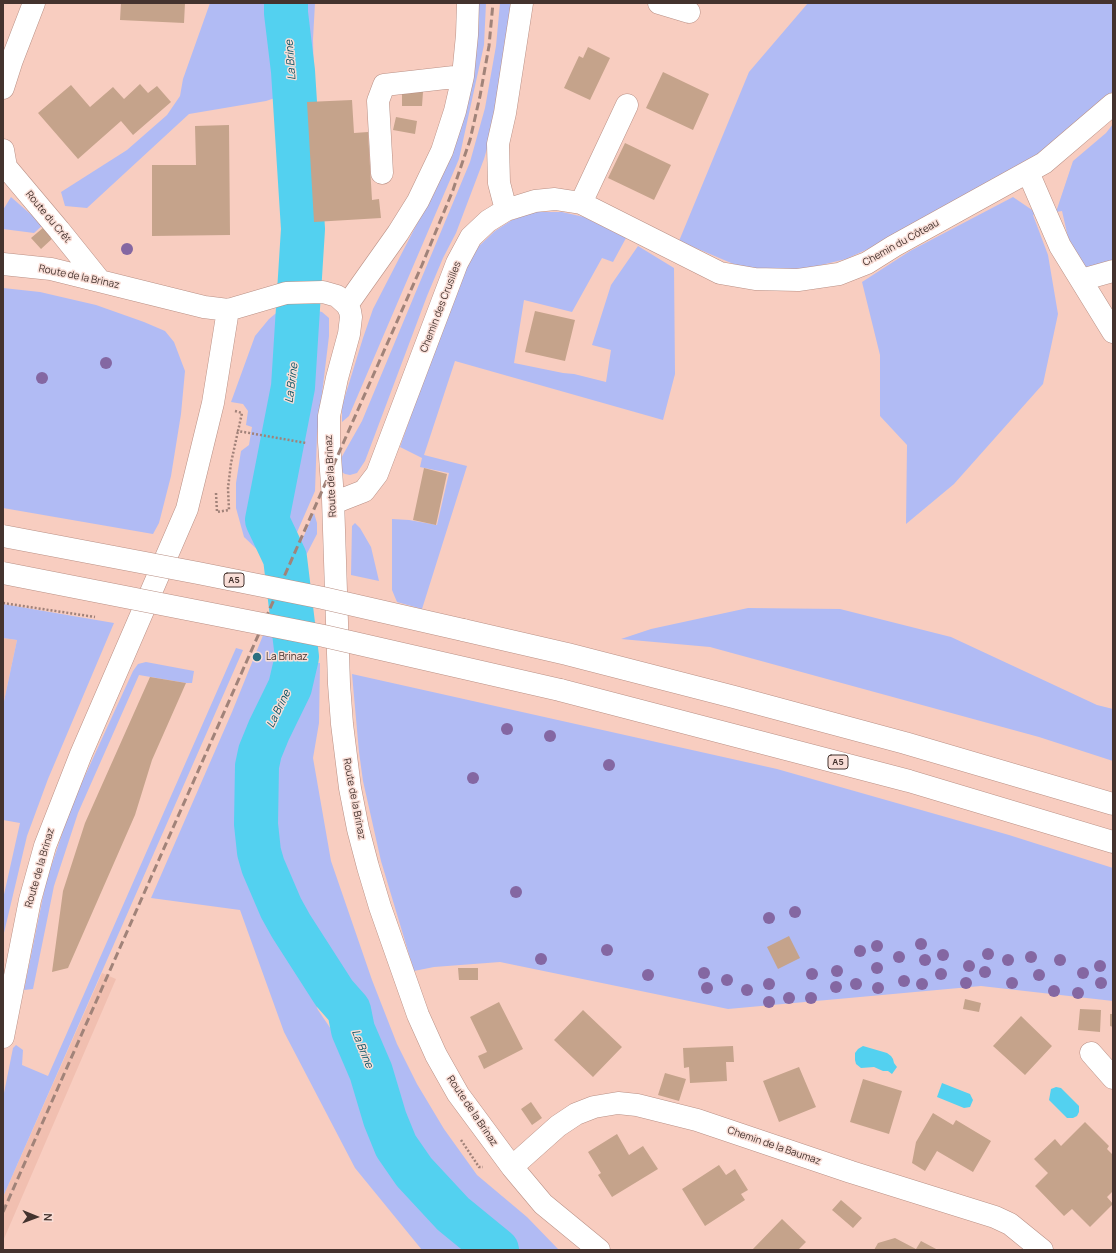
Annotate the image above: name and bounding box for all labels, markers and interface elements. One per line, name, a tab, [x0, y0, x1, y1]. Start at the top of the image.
water label: La Brine	[283, 40, 299, 80]
street label: Route du Crêt	[23, 189, 73, 245]
street label: Chemin du Côteau	[861, 217, 941, 269]
street label: Chemin des Crusilles	[418, 260, 464, 354]
street label: Route de la Brinaz	[37, 263, 121, 291]
water label: La Brine	[283, 362, 301, 404]
street label: Route de la Brinaz	[323, 435, 339, 517]
road number: A5	[224, 573, 244, 587]
marker: La Brinaz	[251, 651, 263, 663]
place label: La Brinaz	[266, 651, 308, 663]
water label: La Brine	[264, 688, 294, 730]
road number: A5	[828, 755, 848, 769]
street label: Route de la Brinaz	[340, 757, 368, 841]
street label: Route de la Brinaz	[23, 827, 57, 909]
water label: La Brine	[348, 1028, 376, 1070]
street label: Route de la Brinaz	[444, 1074, 500, 1148]
street label: Chemin de la Baumaz	[726, 1124, 822, 1168]
north arrow	[16, 1197, 56, 1237]
text: N	[41, 1213, 56, 1221]

